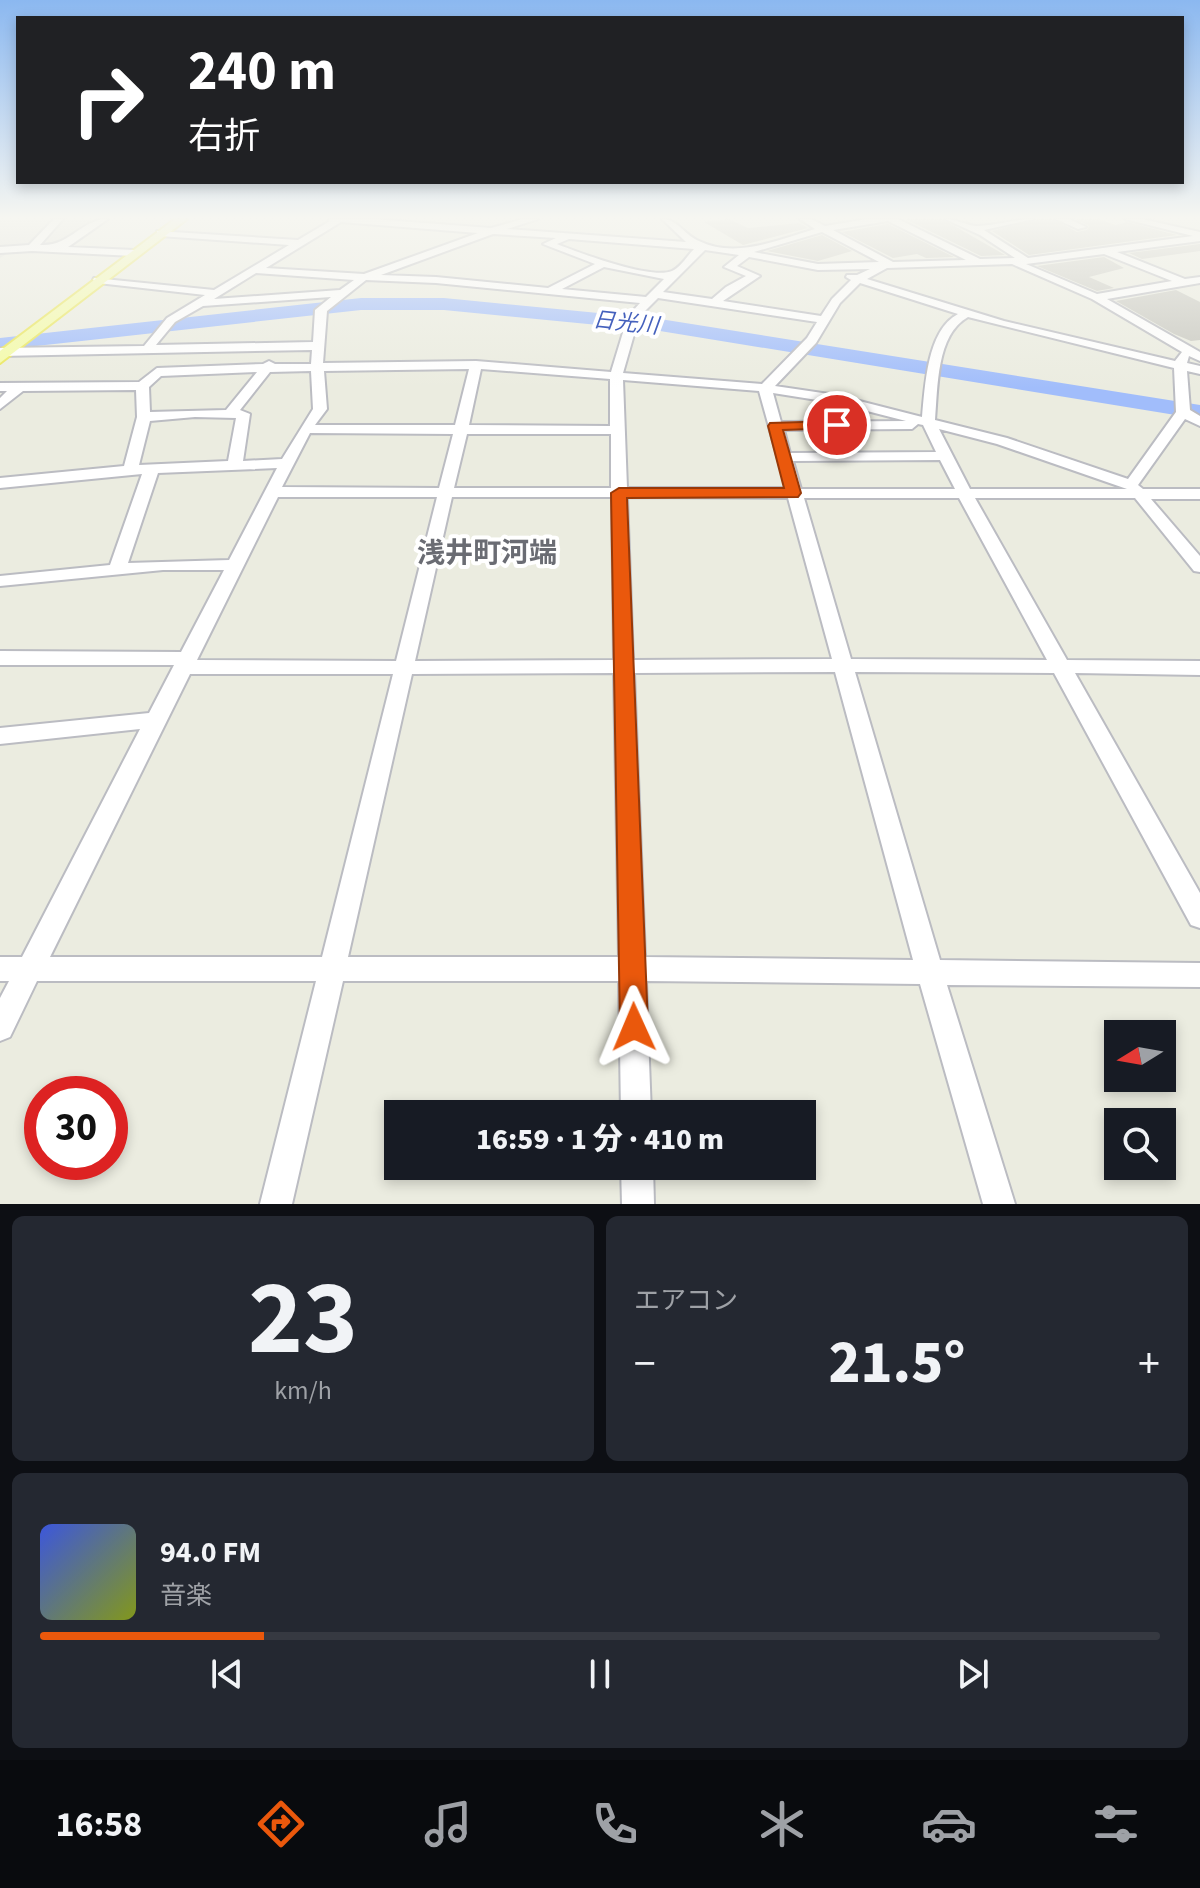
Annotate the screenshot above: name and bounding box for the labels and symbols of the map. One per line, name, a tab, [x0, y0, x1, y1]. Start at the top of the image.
water label: 日光川	[591, 304, 662, 343]
pin	[803, 391, 871, 459]
district label: 浅井町河端	[417, 533, 557, 573]
position arrow	[592, 985, 676, 1069]
north arrow	[1104, 1020, 1176, 1092]
speed limit sign: 30	[24, 1076, 128, 1180]

